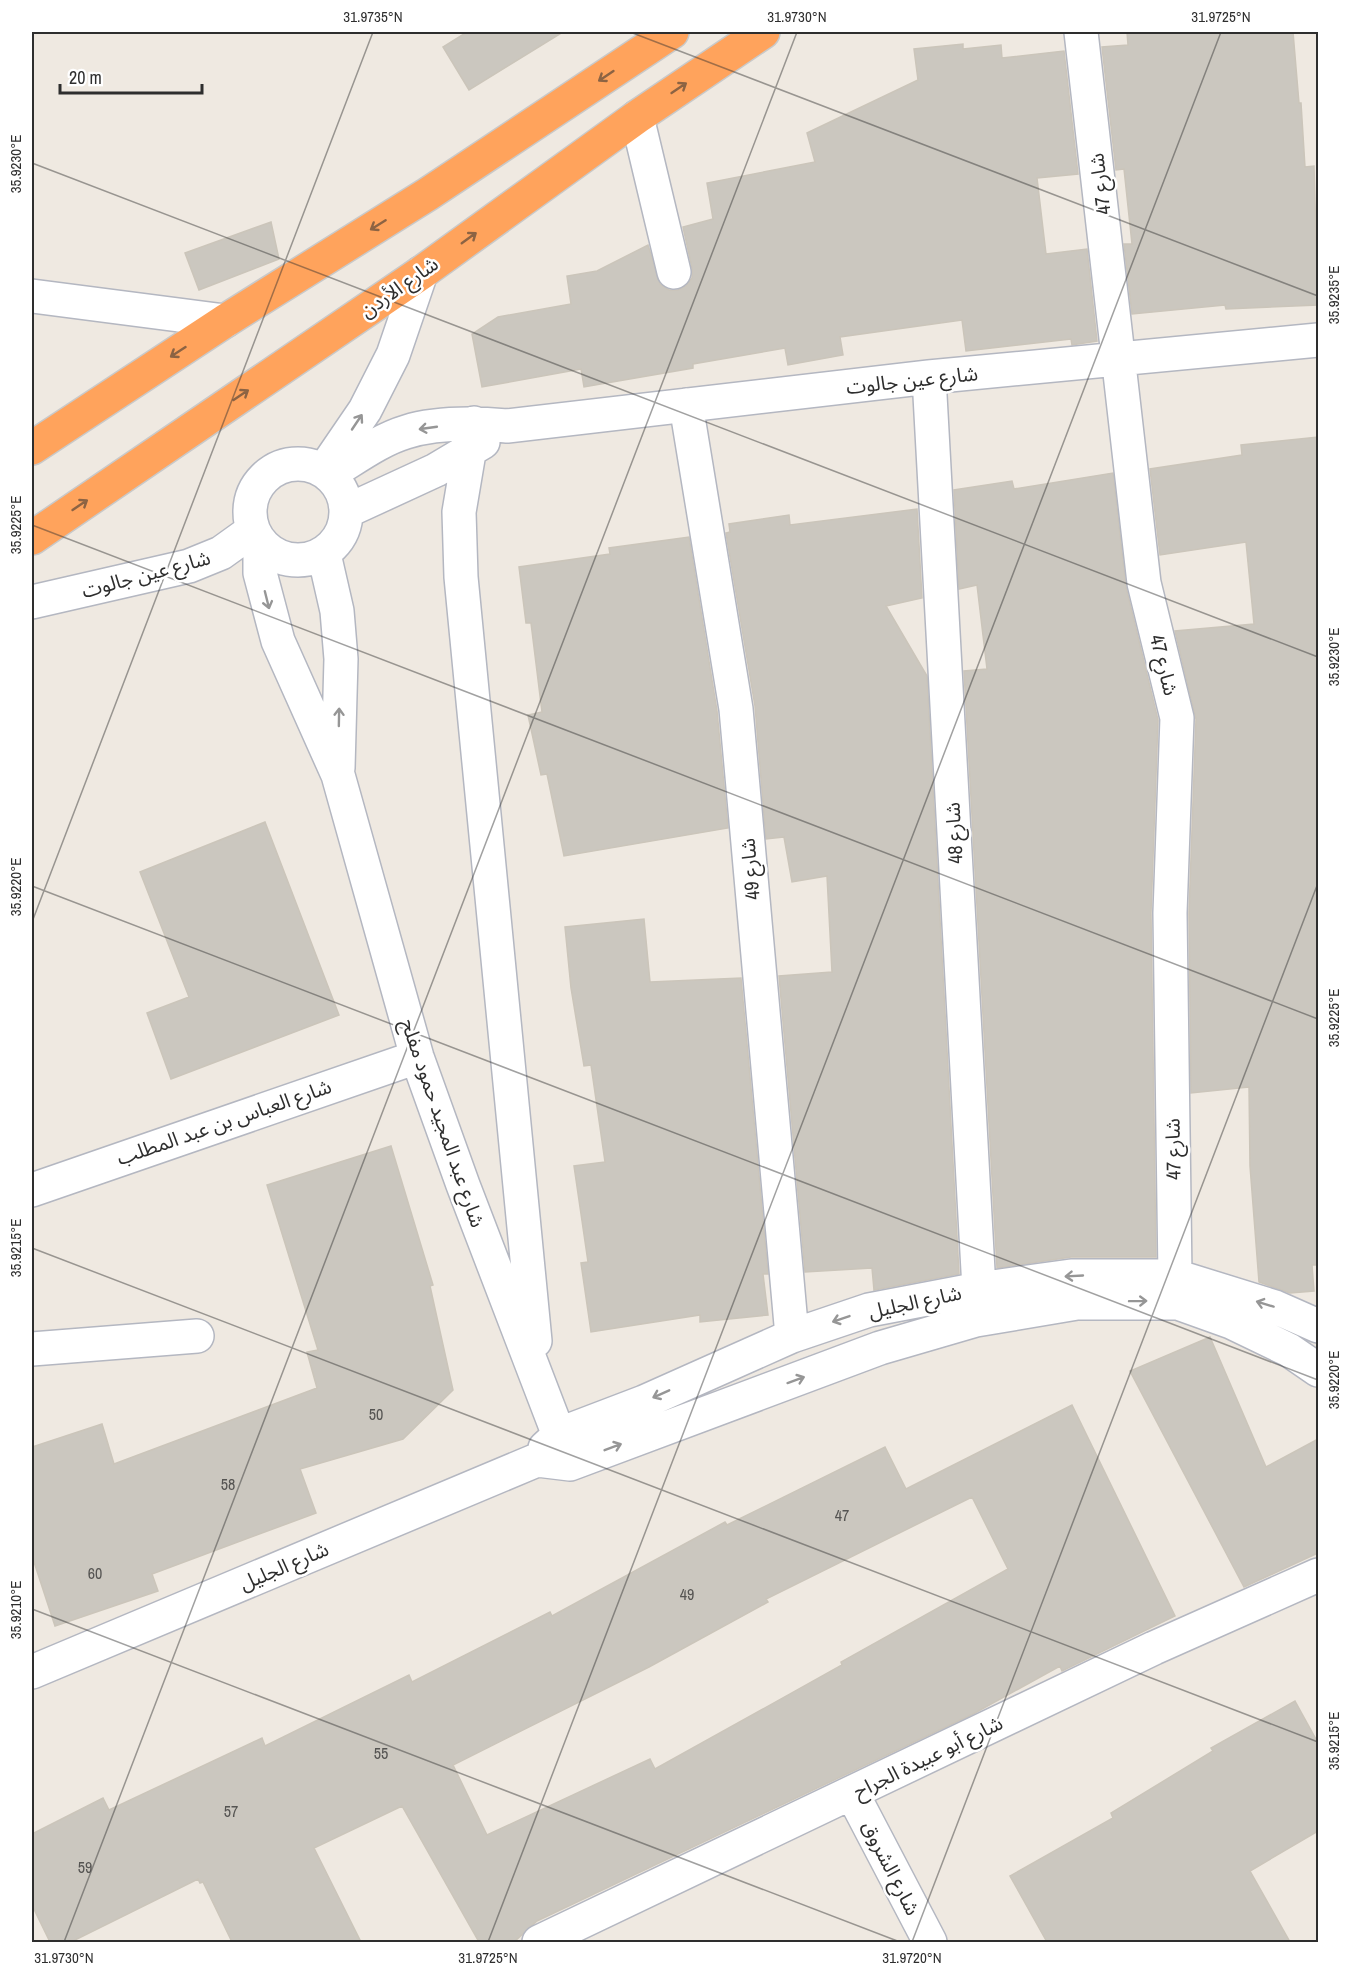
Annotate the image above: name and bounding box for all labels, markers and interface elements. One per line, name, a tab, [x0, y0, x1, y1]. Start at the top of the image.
text: 31.9735°N	[343, 6, 403, 27]
text: 31.9730°N	[767, 6, 827, 27]
text: 31.9725°N	[1191, 6, 1251, 27]
scale bar	[60, 57, 202, 95]
text: 20 m	[69, 65, 102, 90]
one-way arrow	[597, 69, 614, 82]
one-way arrow	[670, 82, 686, 94]
text: 35.9230°E	[5, 135, 26, 193]
street label: شارع 47	[1082, 152, 1119, 216]
one-way arrow	[370, 220, 387, 232]
one-way arrow	[460, 232, 476, 244]
street label: شارع الأردن	[354, 250, 444, 325]
text: 35.9235°E	[1323, 266, 1344, 324]
one-way arrow	[170, 346, 187, 358]
street label: شارع عين جالوت	[845, 359, 979, 402]
one-way arrow	[232, 389, 249, 401]
one-way arrow	[350, 413, 363, 430]
one-way arrow	[418, 423, 438, 434]
text: 35.9225°E	[5, 496, 26, 554]
one-way arrow	[71, 499, 88, 511]
street label: شارع عين جالوت	[78, 543, 214, 606]
one-way arrow	[261, 590, 273, 609]
text: 35.9230°E	[1323, 628, 1344, 686]
street label: شارع 47	[1142, 632, 1185, 699]
one-way arrow	[334, 707, 345, 727]
street label: شارع 48	[938, 801, 971, 865]
street label: شارع 49	[733, 837, 768, 901]
text: 35.9220°E	[5, 858, 26, 916]
text: 35.9225°E	[1323, 989, 1344, 1047]
street label: شارع عبد المجيد حمود مفلح	[393, 1015, 492, 1231]
street label: شارع العباس بن عبد المطلب	[113, 1072, 336, 1173]
street label: شارع 47	[1158, 1118, 1189, 1180]
text: 35.9215°E	[5, 1219, 26, 1277]
one-way arrow	[1064, 1271, 1084, 1282]
street label: شارع الجليل	[866, 1279, 964, 1326]
one-way arrow	[1128, 1296, 1148, 1307]
one-way arrow	[1255, 1298, 1274, 1309]
one-way arrow	[832, 1315, 851, 1326]
text: 35.9220°E	[1323, 1351, 1344, 1409]
one-way arrow	[786, 1373, 805, 1384]
one-way arrow	[653, 1389, 671, 1400]
house number: 50	[369, 1403, 383, 1425]
one-way arrow	[604, 1441, 622, 1452]
house number: 58	[221, 1473, 235, 1495]
house number: 47	[835, 1504, 849, 1526]
street label: شارع الجليل	[235, 1535, 333, 1598]
house number: 60	[88, 1562, 102, 1584]
text: 35.9210°E	[5, 1581, 26, 1639]
house number: 49	[680, 1583, 694, 1605]
street label: شارع أبو عبيدة الجراح	[849, 1709, 1008, 1806]
text: 35.9215°E	[1323, 1712, 1344, 1770]
house number: 55	[374, 1742, 388, 1764]
house number: 57	[224, 1800, 238, 1822]
street label: شارع الشروق	[854, 1816, 927, 1921]
house number: 59	[78, 1856, 92, 1878]
text: 31.9730°N	[34, 1947, 94, 1968]
text: 31.9725°N	[458, 1947, 518, 1968]
text: 31.9720°N	[882, 1947, 942, 1968]

